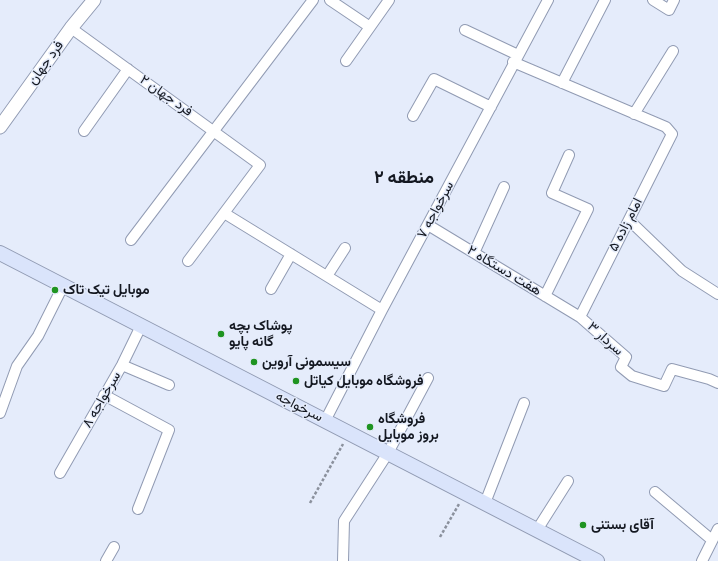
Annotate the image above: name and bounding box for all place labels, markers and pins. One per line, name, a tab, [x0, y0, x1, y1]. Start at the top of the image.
place label: موبایل تیک تاک	[63, 282, 150, 298]
marker: موبایل تیک تاک	[50, 285, 60, 295]
place label: پوشاک بچه گانه پایو	[229, 318, 292, 350]
marker: پوشاک بچه گانه پایو	[216, 329, 226, 339]
place label: سیسمونی آروین	[262, 354, 351, 370]
marker: سیسمونی آروین	[249, 357, 259, 367]
place label: فروشگاه موبایل کیاتل	[304, 373, 423, 389]
marker: فروشگاه موبایل کیاتل	[291, 376, 301, 386]
place label: فروشگاه بروز موبایل	[378, 411, 439, 444]
marker: فروشگاه بروز موبایل	[365, 422, 375, 432]
place label: آقای بستنی	[591, 517, 654, 533]
marker: آقای بستنی	[578, 520, 588, 530]

